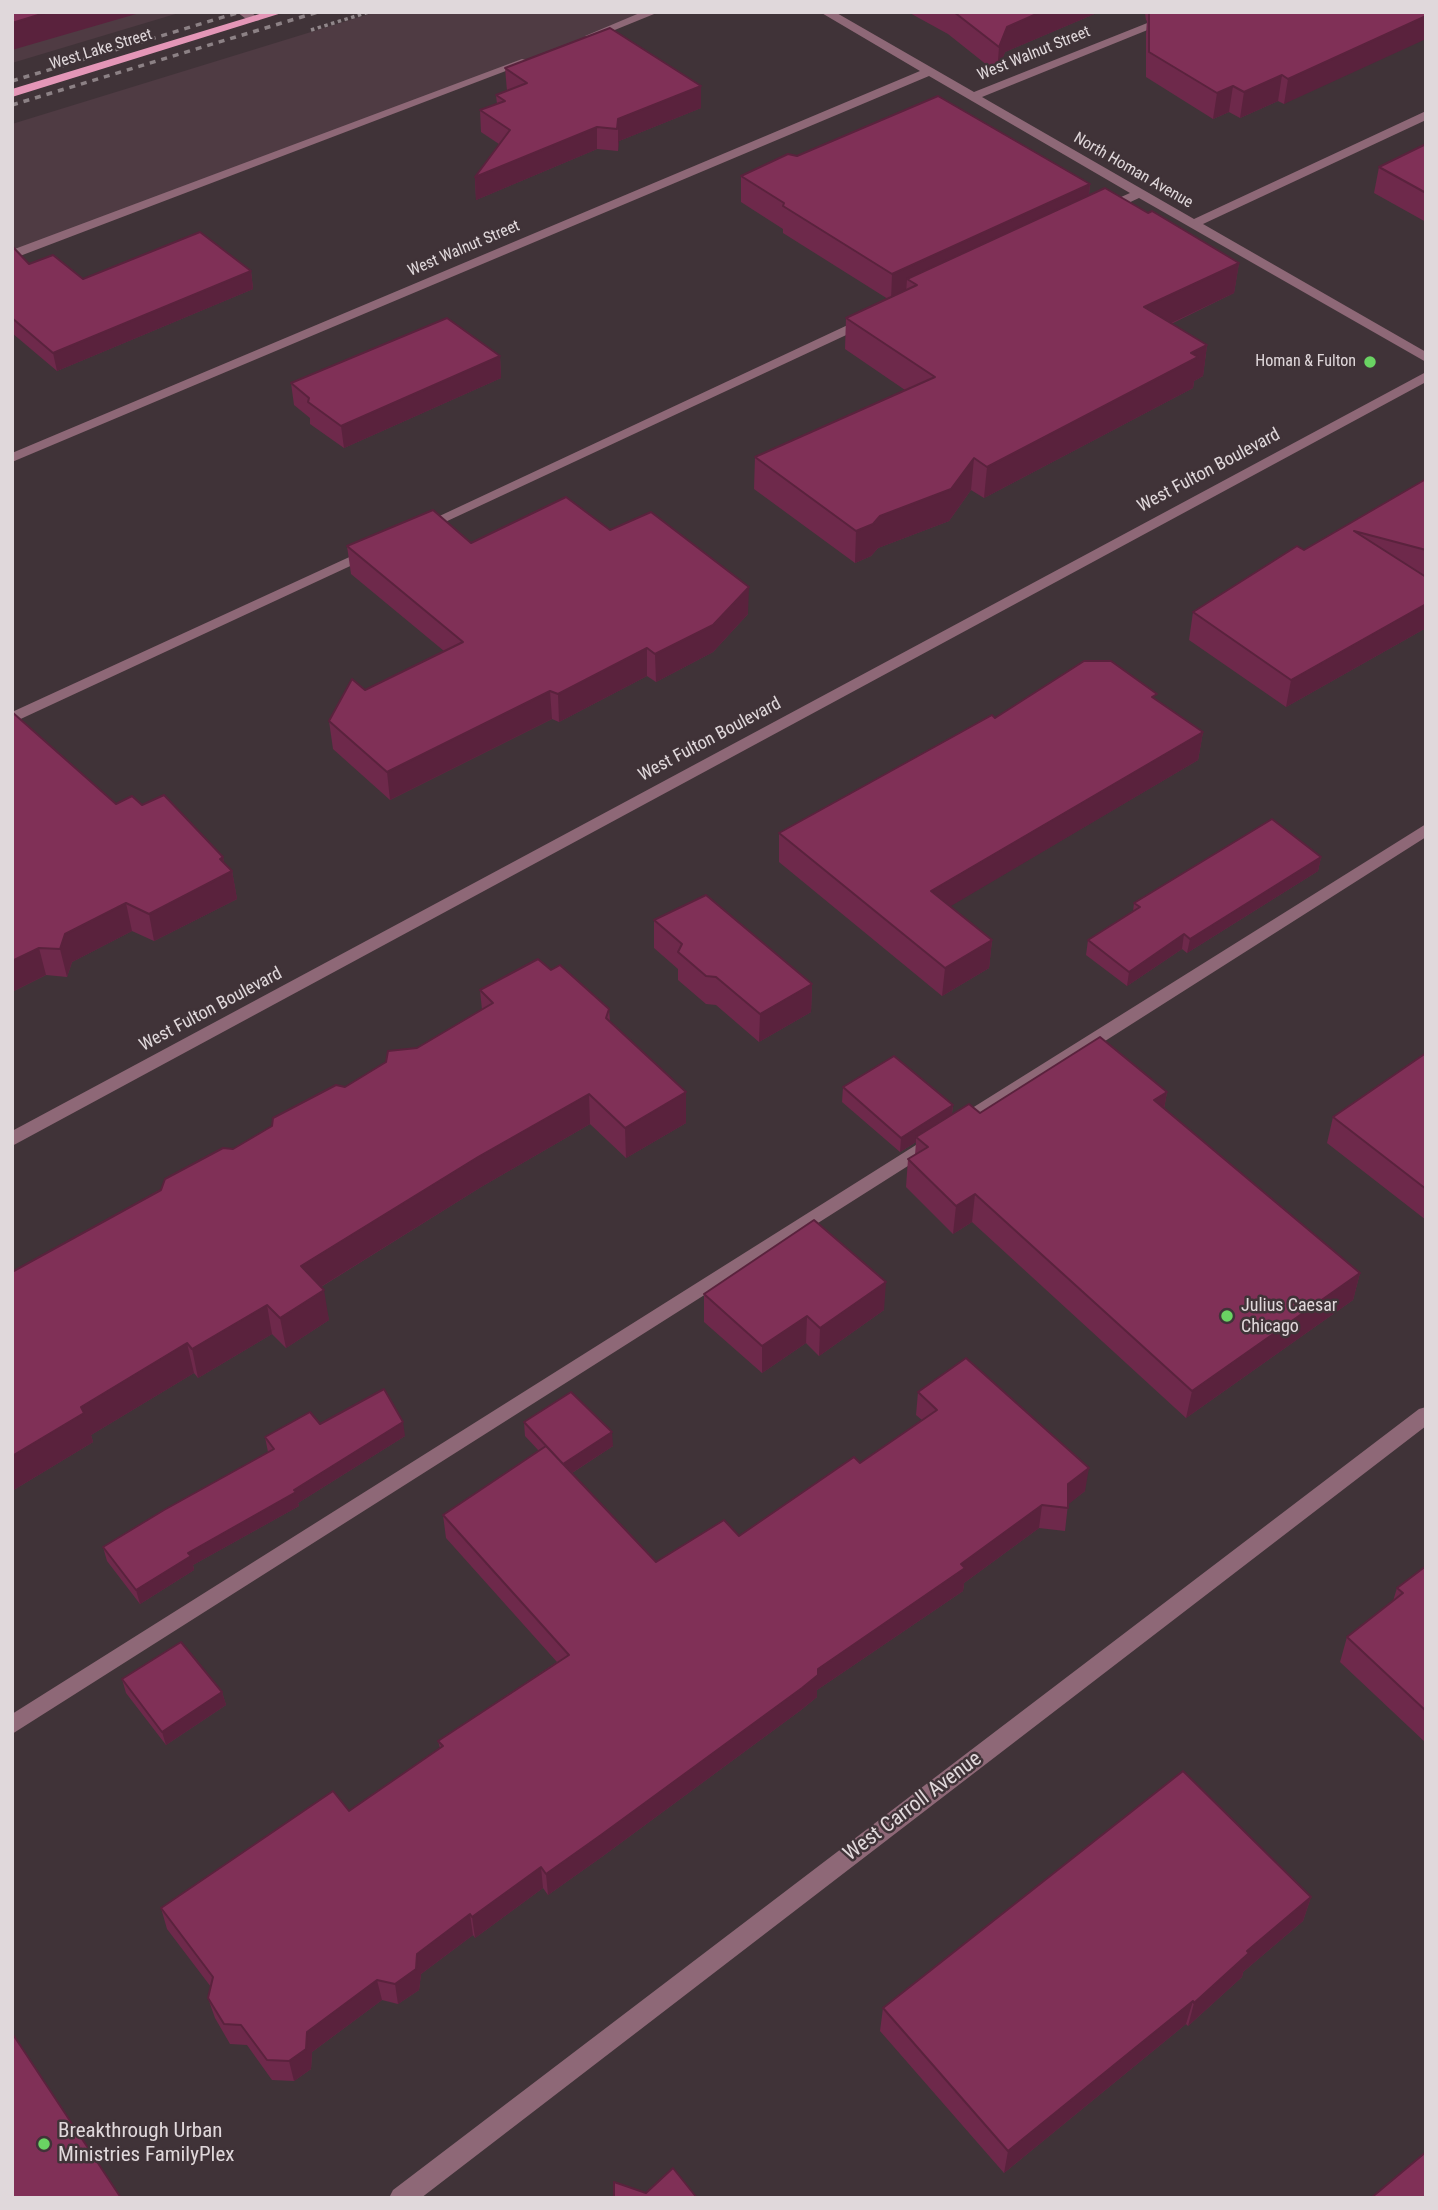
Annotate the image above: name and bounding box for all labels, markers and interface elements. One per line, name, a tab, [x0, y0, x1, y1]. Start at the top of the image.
street label: West Walnut Street	[975, 23, 1093, 85]
street label: West Lake Street	[47, 25, 155, 75]
street label: North Homan Avenue	[1070, 129, 1196, 213]
street label: West Walnut Street	[405, 217, 523, 281]
place label: Homan & Fulton	[1255, 352, 1356, 372]
marker: Homan & Fulton	[1362, 354, 1378, 370]
street label: West Fulton Boulevard	[1134, 424, 1284, 518]
street label: West Fulton Boulevard	[635, 693, 785, 787]
street label: West Fulton Boulevard	[136, 963, 286, 1057]
place label: Julius Caesar Chicago	[1241, 1295, 1337, 1338]
marker: Julius Caesar Chicago	[1219, 1308, 1235, 1324]
street label: West Carroll Avenue	[839, 1747, 987, 1867]
place label: Breakthrough Urban Ministries FamilyPlex	[58, 2119, 234, 2169]
marker: Breakthrough Urban Ministries FamilyPlex	[36, 2136, 52, 2152]

